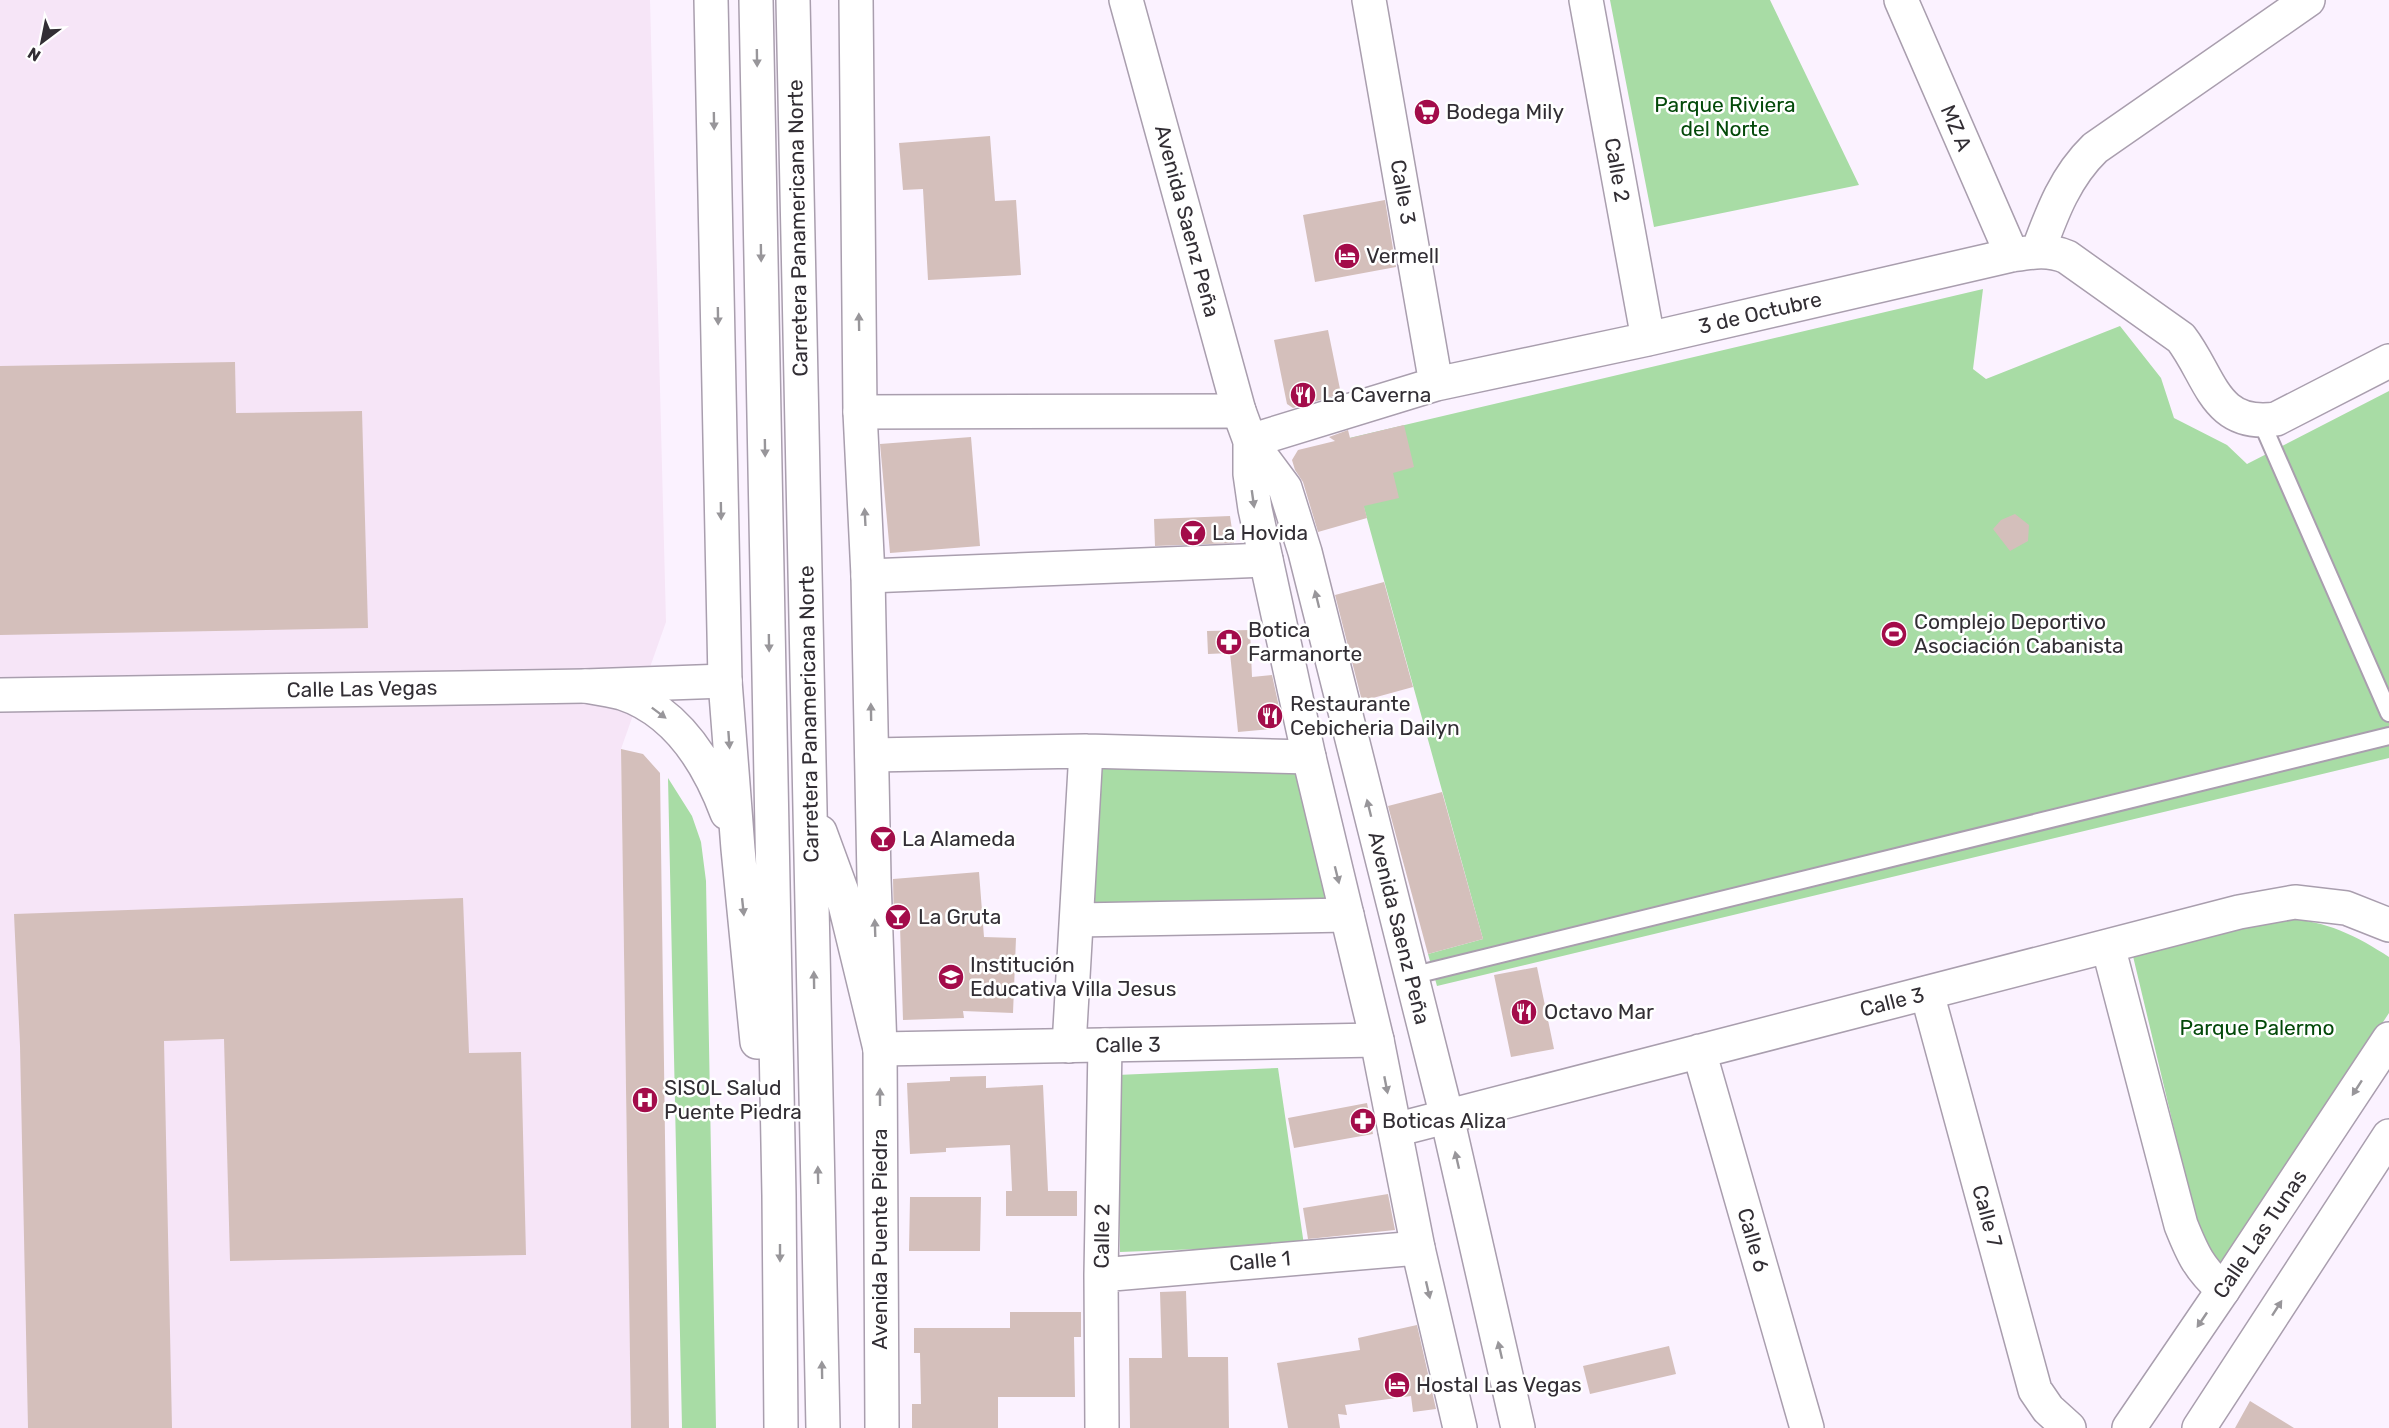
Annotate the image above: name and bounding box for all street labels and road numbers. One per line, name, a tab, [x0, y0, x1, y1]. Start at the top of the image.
street label: Carretera Panamericana Norte	[782, 79, 813, 377]
street label: MZ A	[1936, 101, 1977, 155]
street label: Avenida Saenz Peña	[1150, 122, 1225, 320]
street label: Calle 2	[1600, 136, 1635, 204]
street label: Calle 3	[1386, 158, 1421, 226]
street label: 3 de Octubre	[1696, 286, 1824, 339]
street label: Carretera Panamericana Norte	[793, 565, 824, 863]
street label: Calle Las Vegas	[286, 675, 438, 702]
street label: Avenida Saenz Peña	[1363, 829, 1436, 1027]
street label: Calle 3	[1857, 981, 1927, 1022]
street label: Calle 3	[1095, 1031, 1161, 1058]
street label: Avenida Puente Piedra	[867, 1128, 892, 1350]
street label: Calle Las Tunas	[2207, 1165, 2312, 1303]
street label: Calle 7	[1967, 1182, 2008, 1250]
street label: Calle 2	[1088, 1203, 1115, 1269]
street label: Calle 6	[1732, 1205, 1775, 1275]
street label: Calle 1	[1228, 1245, 1292, 1276]

